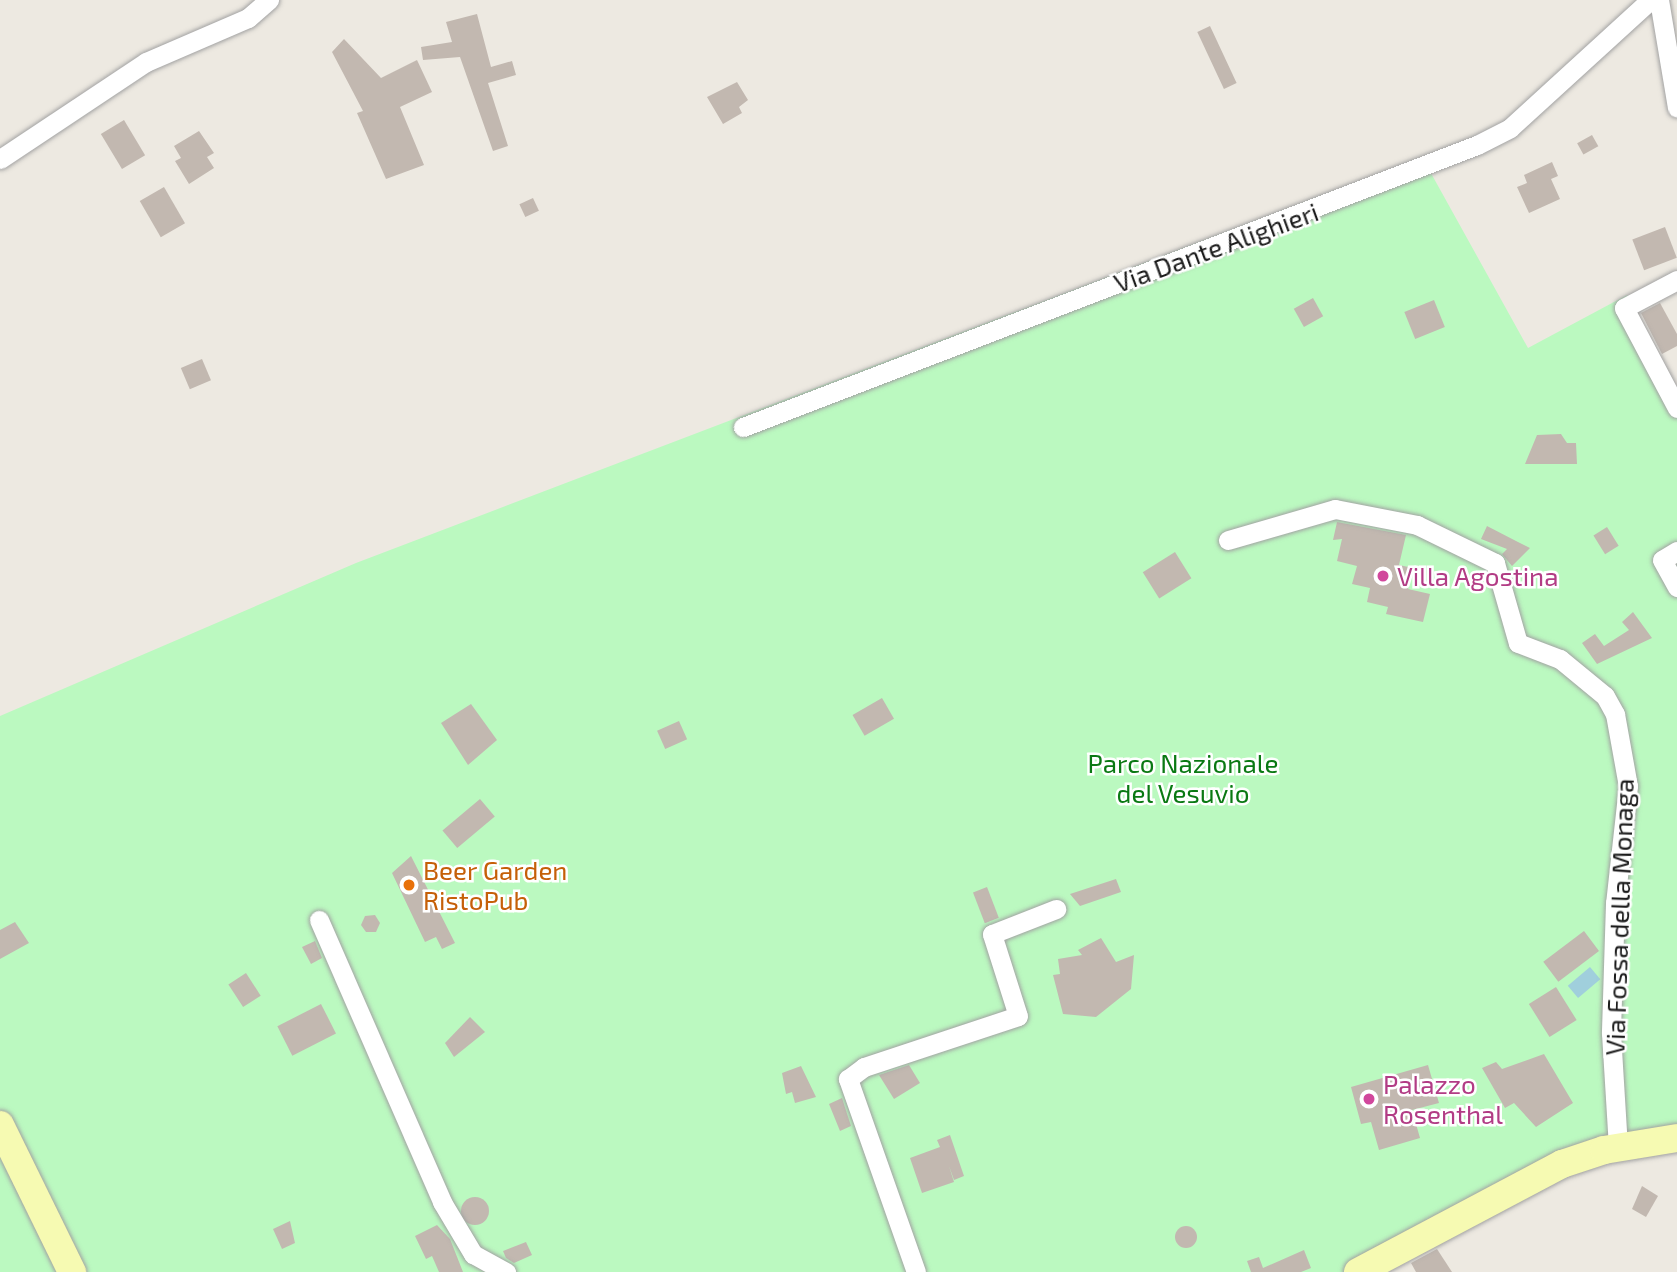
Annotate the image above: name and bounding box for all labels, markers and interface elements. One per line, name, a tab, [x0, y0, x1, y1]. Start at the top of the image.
street label: Via Dante Alighieri	[1109, 195, 1323, 299]
place label: Villa Agostina	[1397, 560, 1559, 592]
marker: Villa Agostina	[1375, 568, 1391, 584]
park label: Parco Nazionale del Vesuvio	[1088, 747, 1278, 808]
street label: Via Fossa della Monaga	[1599, 778, 1639, 1056]
place label: Beer Garden RistoPub	[423, 854, 568, 916]
marker: Beer Garden RistoPub	[401, 877, 417, 893]
place label: Palazzo Rosenthal	[1383, 1068, 1503, 1130]
marker: Palazzo Rosenthal	[1361, 1091, 1377, 1107]

